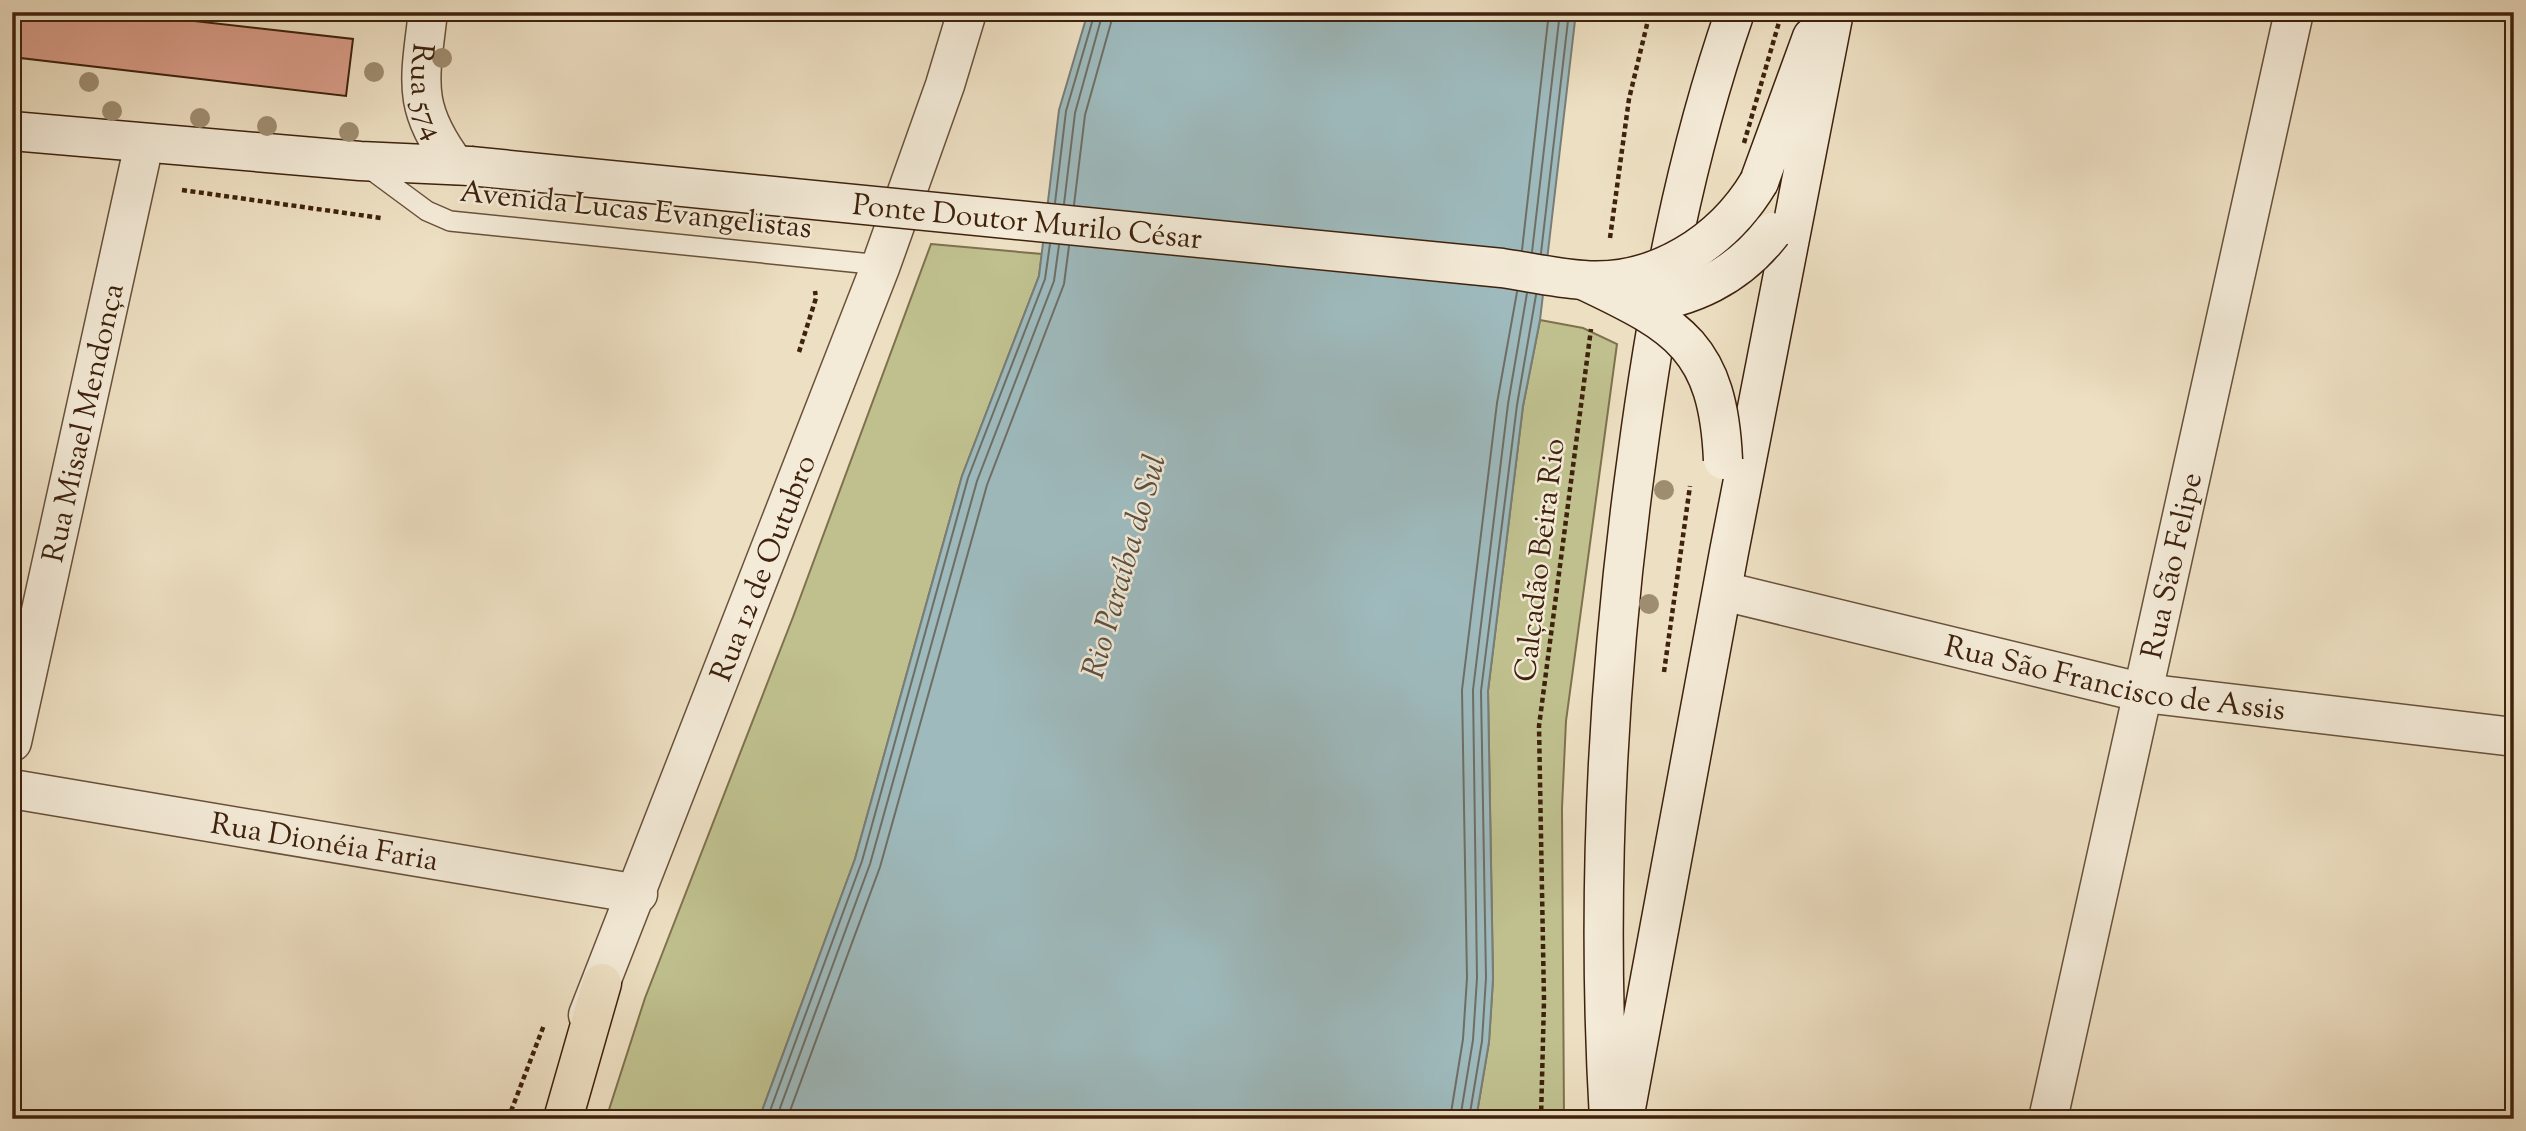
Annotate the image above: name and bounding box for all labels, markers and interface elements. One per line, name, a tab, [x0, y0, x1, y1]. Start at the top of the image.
street label: Rua 574	[397, 41, 454, 148]
street label: Avenida Lucas Evangelistas	[458, 172, 814, 251]
street label: Ponte Doutor Murilo César	[850, 185, 1204, 262]
street label: Rua Misael Mendonça	[33, 279, 137, 567]
street label: Calçadão Beira Rio	[1505, 436, 1578, 684]
street label: Rua 12 de Outubro	[701, 449, 829, 688]
water label: Rio Paraíba do Sul	[1072, 449, 1180, 684]
street label: Rua São Felipe	[2132, 469, 2215, 663]
street label: Rua São Francisco de Assis	[1940, 626, 2287, 734]
street label: Rua Dionéia Faria	[207, 804, 441, 884]

